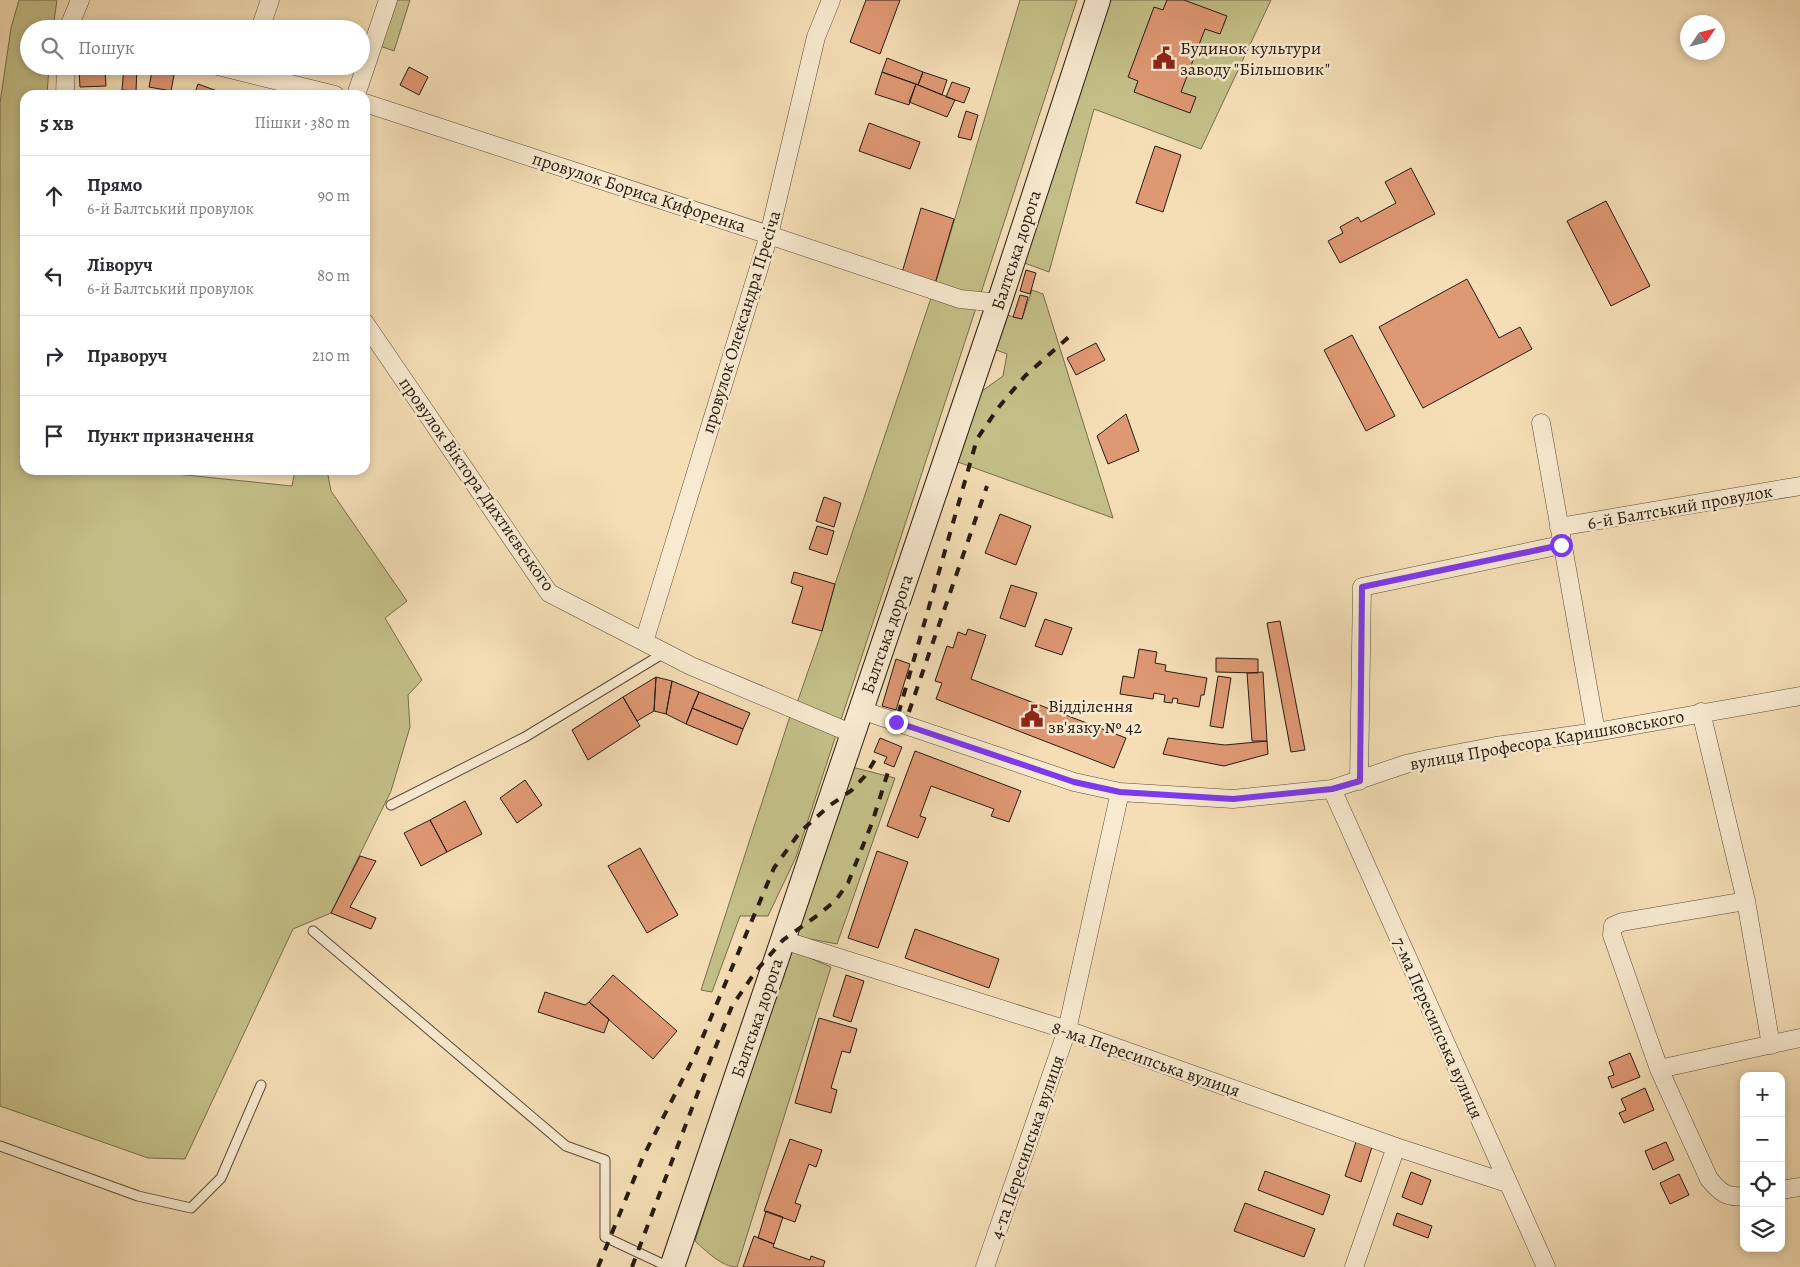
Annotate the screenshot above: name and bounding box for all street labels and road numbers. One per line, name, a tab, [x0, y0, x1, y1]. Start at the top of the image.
street label: провулок Бориса Кифоренка	[529, 146, 750, 238]
street label: Балтська дорога	[985, 186, 1047, 313]
street label: провулок Олександра Пресіча	[696, 207, 787, 436]
street label: провулок Віктора Дихтиєвського	[394, 372, 560, 596]
street label: 6-й Балтський провулок	[1585, 479, 1775, 535]
street label: Балтська дорога	[855, 570, 919, 697]
street label: вулиця Професора Каришковського	[1408, 704, 1686, 776]
street label: 7-ма Пересипська вулиця	[1387, 933, 1489, 1123]
street label: Балтська дорога	[725, 954, 789, 1081]
street label: 8-ма Пересипська вулиця	[1049, 1015, 1243, 1103]
street label: 4-та Пересипська вулиця	[984, 1052, 1070, 1242]

